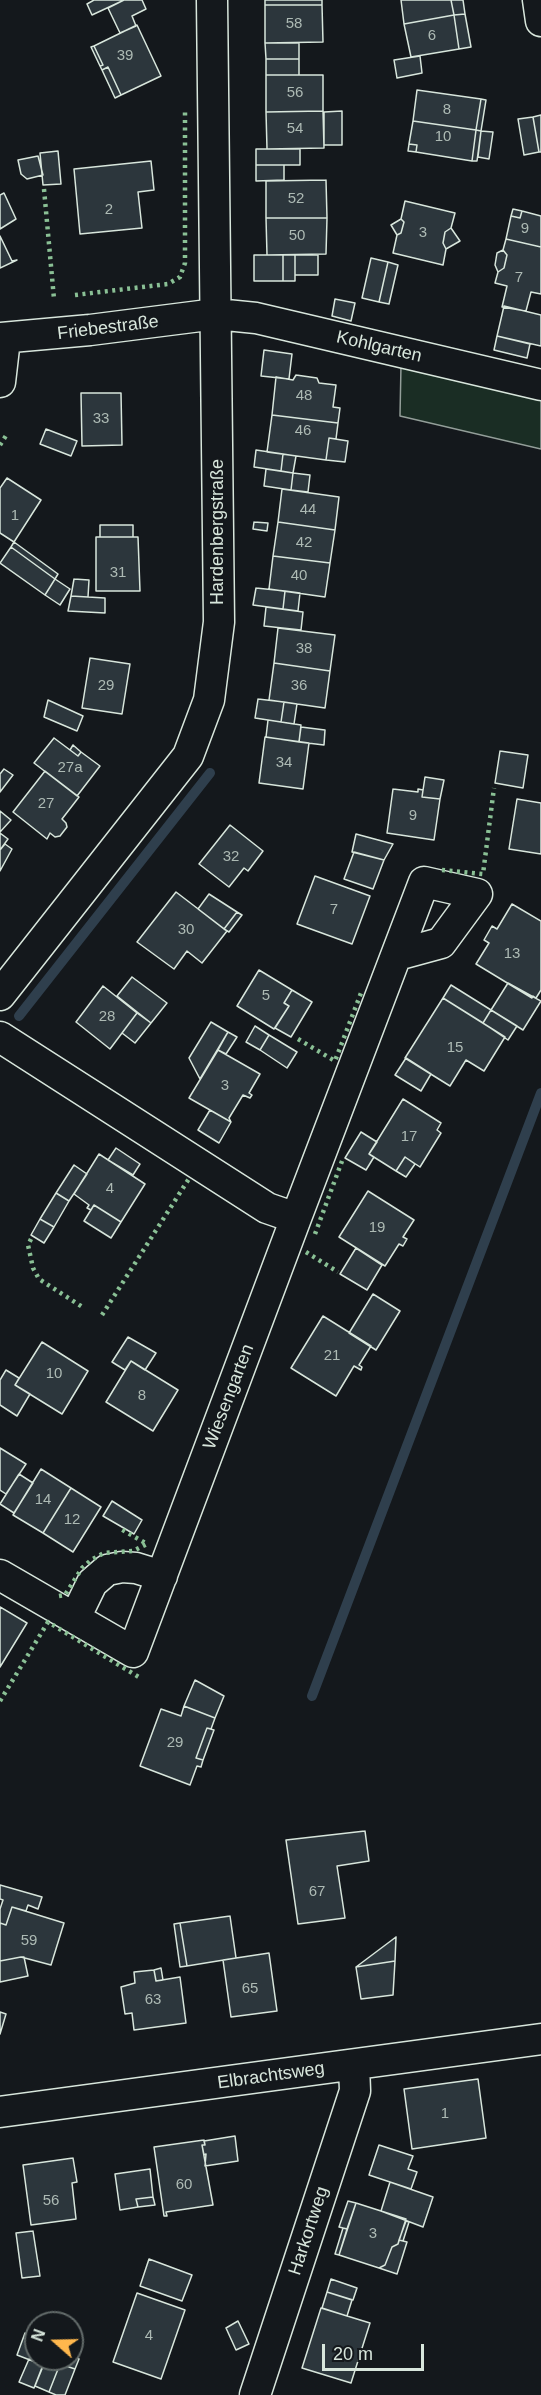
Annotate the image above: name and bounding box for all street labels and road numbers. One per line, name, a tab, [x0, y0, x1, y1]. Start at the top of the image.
street label: Friebestraße	[56, 311, 160, 345]
street label: Kohlgarten	[334, 327, 424, 367]
street label: Hardenbergstraße	[207, 459, 229, 605]
street label: Wiesengarten	[199, 1341, 259, 1453]
street label: Elbrachtsweg	[216, 2058, 326, 2094]
street label: Harkortweg	[285, 2184, 333, 2278]

